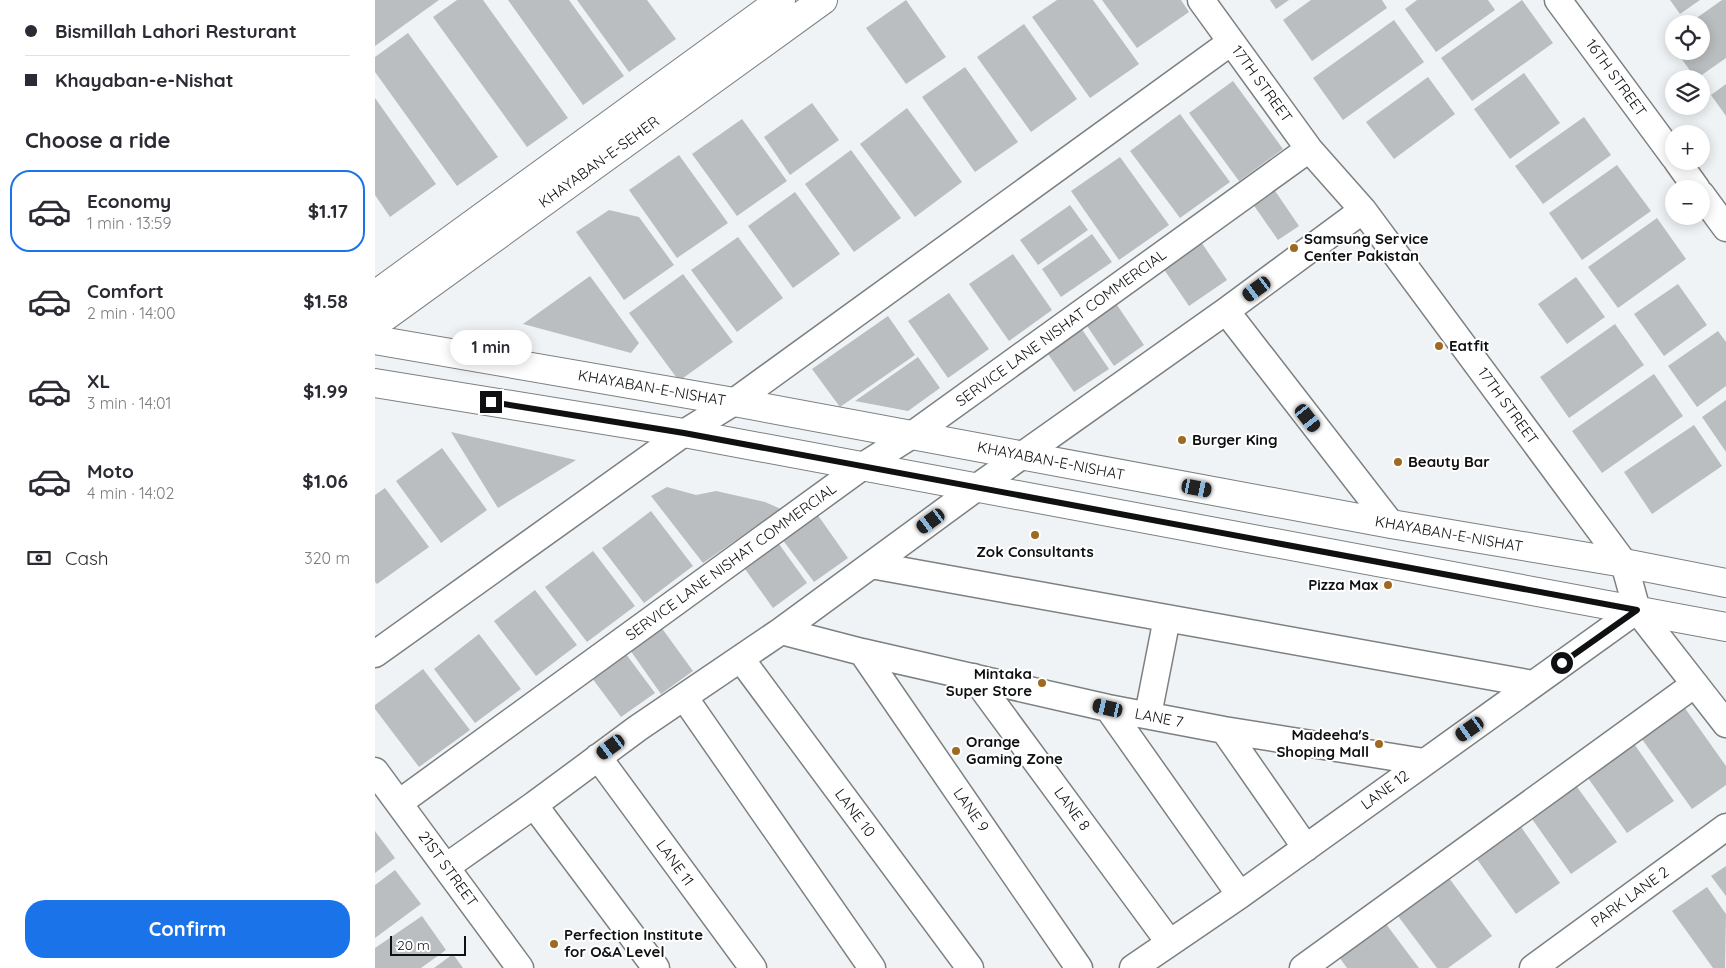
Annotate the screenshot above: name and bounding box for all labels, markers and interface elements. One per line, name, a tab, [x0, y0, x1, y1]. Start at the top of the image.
map controls	[1665, 15, 1710, 225]
button: locate	[1665, 15, 1710, 60]
text: Bismillah Lahori Resturant	[55, 19, 297, 43]
street label: 16TH STREET	[1582, 35, 1651, 120]
street label: 17TH STREET	[1228, 41, 1297, 126]
text: Khayaban-e-Nishat	[55, 68, 234, 92]
button: layers	[1665, 70, 1710, 115]
street label: KHAYABAN-E-SEHER	[535, 111, 663, 212]
button: +	[1665, 125, 1710, 170]
text: Choose a ride	[25, 126, 170, 154]
button: −	[1665, 180, 1710, 225]
icon: car	[27, 189, 72, 234]
text: Economy	[87, 189, 171, 213]
text: $1.17	[308, 199, 348, 223]
text: 1 min · 13:59	[87, 213, 171, 233]
place label: Samsung Service Center Pakistan	[1304, 229, 1429, 265]
marker: Samsung Service Center Pakistan	[1288, 242, 1300, 254]
street label: SERVICE LANE NISHAT COMMERCIAL	[952, 245, 1170, 410]
car	[1240, 274, 1273, 304]
icon: car	[27, 279, 72, 324]
text: Comfort	[87, 279, 164, 303]
text: $1.58	[303, 289, 348, 313]
text: 2 min · 14:00	[87, 303, 176, 323]
callout: 1 min	[450, 330, 532, 364]
place label: Eatfit	[1449, 336, 1489, 355]
text: 1 min	[472, 337, 510, 357]
marker: Eatfit	[1433, 340, 1445, 352]
street label: 17TH STREET	[1474, 363, 1543, 448]
street label: KHAYABAN-E-NISHAT	[577, 365, 728, 410]
icon: car	[27, 369, 72, 414]
text: XL	[87, 369, 110, 393]
text: $1.99	[303, 379, 348, 403]
route end	[480, 391, 502, 413]
text: 3 min · 14:01	[87, 393, 171, 413]
car	[1292, 402, 1323, 434]
place label: Burger King	[1192, 430, 1278, 449]
marker: Burger King	[1176, 434, 1188, 446]
street label: KHAYABAN-E-NISHAT	[976, 437, 1127, 484]
place label: Beauty Bar	[1408, 452, 1490, 471]
marker: Beauty Bar	[1392, 456, 1404, 468]
icon: car	[27, 459, 72, 504]
text: Moto	[87, 459, 134, 483]
text: $1.06	[302, 469, 348, 493]
car	[1180, 478, 1213, 498]
street label: SERVICE LANE NISHAT COMMERCIAL	[622, 479, 840, 644]
text: 4 min · 14:02	[87, 483, 174, 503]
car	[914, 506, 947, 536]
street label: KHAYABAN-E-NISHAT	[1374, 511, 1525, 556]
marker: Zok Consultants	[1029, 529, 1041, 541]
place label: Zok Consultants	[976, 542, 1094, 561]
icon: cash	[25, 544, 53, 572]
text: Cash	[65, 546, 109, 570]
text: 320 m	[304, 548, 350, 568]
place label: Pizza Max	[1308, 575, 1379, 594]
marker: Pizza Max	[1382, 579, 1394, 591]
route start	[1551, 652, 1573, 674]
place label: Mintaka Super Store	[946, 664, 1032, 700]
marker: Mintaka Super Store	[1036, 677, 1048, 689]
car	[1091, 697, 1124, 719]
street label: LANE 7	[1133, 704, 1185, 732]
car	[1453, 714, 1486, 744]
place label: Madeeha's Shoping Mall	[1276, 725, 1369, 761]
car	[594, 732, 627, 762]
place label: Orange Gaming Zone	[966, 732, 1063, 768]
marker: Madeeha's Shoping Mall	[1373, 738, 1385, 750]
marker: Orange Gaming Zone	[950, 745, 962, 757]
street label: LANE 12	[1357, 766, 1413, 813]
street label: LANE 8	[1050, 783, 1095, 834]
street label: LANE 9	[949, 784, 993, 835]
street label: LANE 10	[831, 785, 880, 841]
street label: 21ST STREET	[415, 827, 482, 910]
street label: LANE 11	[652, 836, 698, 889]
street label: PARK LANE 2	[1587, 862, 1672, 931]
button: Confirm	[25, 900, 350, 958]
place label: Perfection Institute for O&A Level	[564, 925, 703, 961]
scale bar	[390, 933, 466, 956]
text: 20 m	[397, 936, 430, 954]
marker: Perfection Institute for O&A Level	[548, 938, 560, 950]

